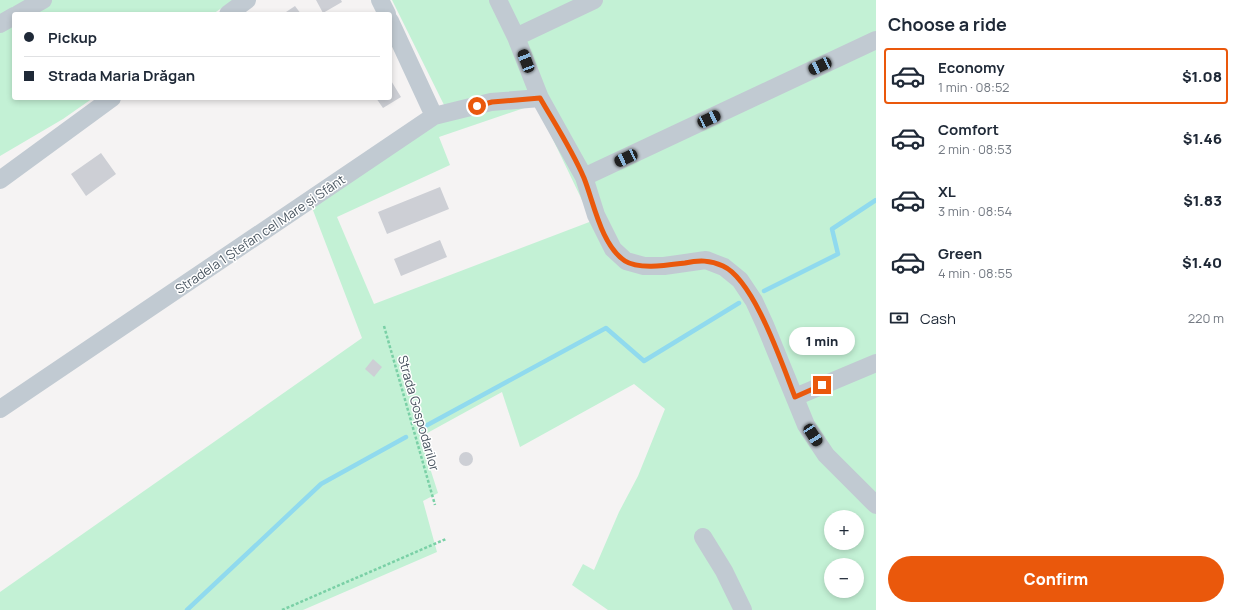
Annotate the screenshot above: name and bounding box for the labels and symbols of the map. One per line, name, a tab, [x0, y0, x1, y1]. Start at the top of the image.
car	[516, 48, 536, 74]
car	[807, 55, 833, 77]
route start	[468, 97, 486, 115]
car	[696, 108, 722, 130]
car	[613, 147, 639, 169]
street label: Stradela 1 Ștefan cel Mare și Sfânt	[171, 170, 349, 298]
callout: 1 min	[789, 327, 855, 355]
street label: Strada Gospodarilor	[394, 353, 444, 473]
route end	[813, 376, 831, 394]
car	[801, 422, 825, 448]

